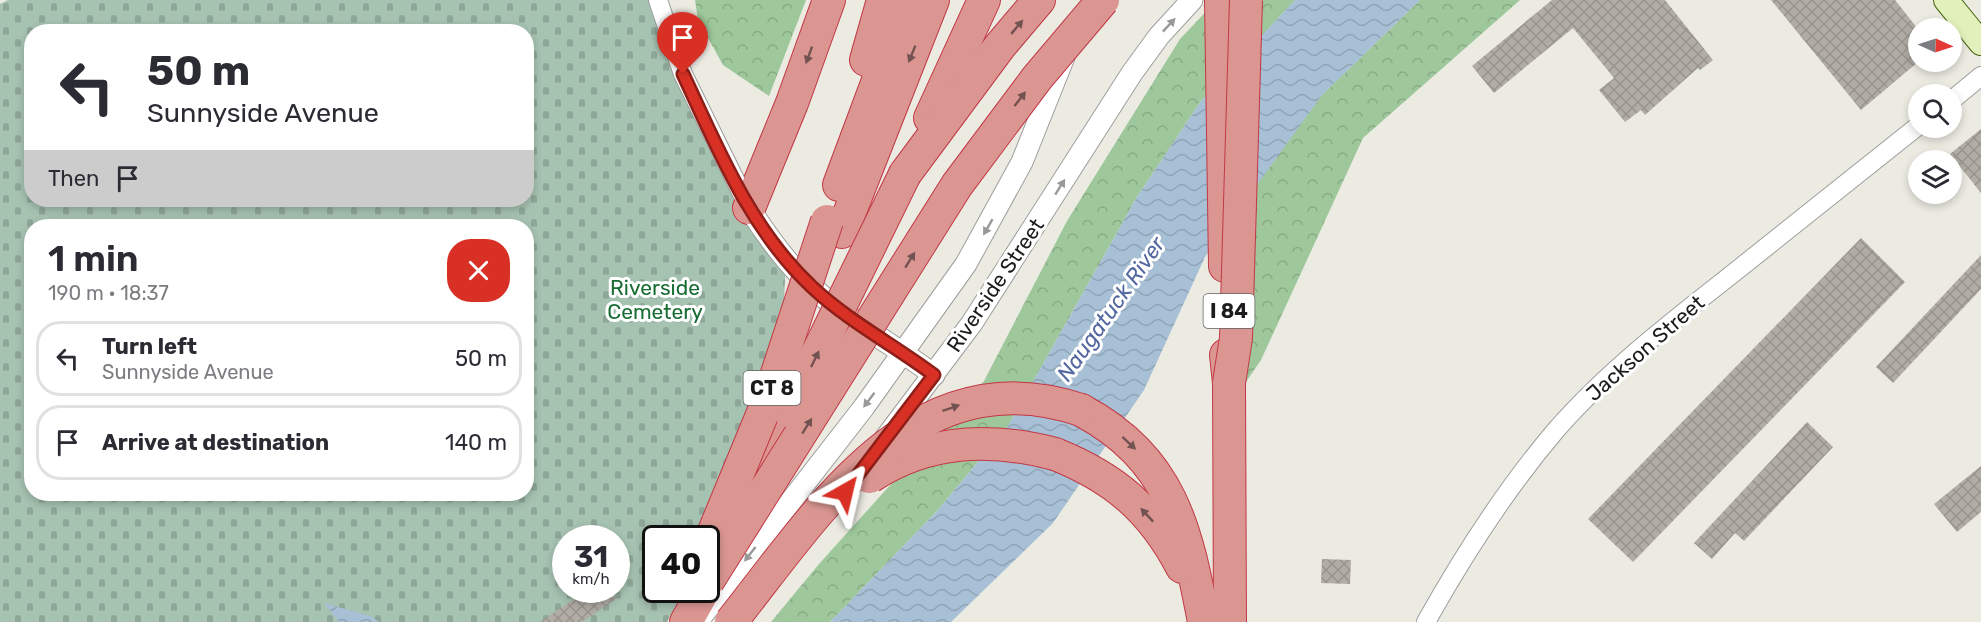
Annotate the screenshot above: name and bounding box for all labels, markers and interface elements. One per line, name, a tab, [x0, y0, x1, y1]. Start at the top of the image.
pin	[657, 12, 708, 74]
north arrow	[1908, 18, 1962, 72]
map controls	[1908, 18, 1962, 204]
one-way arrow	[1010, 19, 1023, 35]
one-way arrow	[1161, 19, 1175, 33]
icon: arrive	[666, 21, 699, 54]
text: 50 m	[147, 46, 250, 96]
one-way arrow	[804, 46, 814, 64]
one-way arrow	[906, 46, 916, 64]
icon: left	[48, 48, 126, 126]
button: search	[1908, 84, 1962, 138]
one-way arrow	[1014, 92, 1026, 108]
text: Sunnyside Avenue	[147, 97, 379, 129]
button: layers	[1908, 150, 1962, 204]
icon: arrive	[111, 162, 144, 195]
text: Then	[48, 165, 99, 192]
one-way arrow	[1055, 179, 1066, 195]
street label: Riverside Street	[941, 213, 1049, 357]
one-way arrow	[982, 219, 993, 235]
water label: Naugatuck River	[1051, 230, 1172, 386]
text: 1 min	[48, 237, 139, 280]
button: close	[447, 239, 510, 302]
one-way arrow	[904, 252, 915, 268]
park label: Riverside Cemetery	[607, 275, 703, 324]
text: 190 m · 18:37	[48, 281, 169, 305]
street label: Jackson Street	[1581, 290, 1709, 406]
road number: I 84	[1204, 294, 1254, 328]
text: Turn left	[102, 333, 197, 360]
icon: left	[51, 342, 84, 375]
text: 50 m	[455, 345, 507, 372]
one-way arrow	[810, 350, 819, 367]
text: Sunnyside Avenue	[102, 360, 274, 384]
road number: CT 8	[744, 371, 800, 405]
one-way arrow	[864, 393, 876, 408]
one-way arrow	[942, 403, 960, 413]
one-way arrow	[802, 418, 813, 434]
icon: arrive	[51, 426, 84, 459]
text: Arrive at destination	[102, 429, 329, 456]
text: 140 m	[445, 429, 507, 456]
one-way arrow	[1121, 436, 1136, 449]
position arrow	[813, 460, 877, 524]
one-way arrow	[1140, 507, 1154, 522]
speed limit sign: 40	[642, 525, 720, 603]
text: 31	[574, 539, 608, 575]
one-way arrow	[744, 546, 757, 562]
text: km/h	[572, 570, 610, 588]

